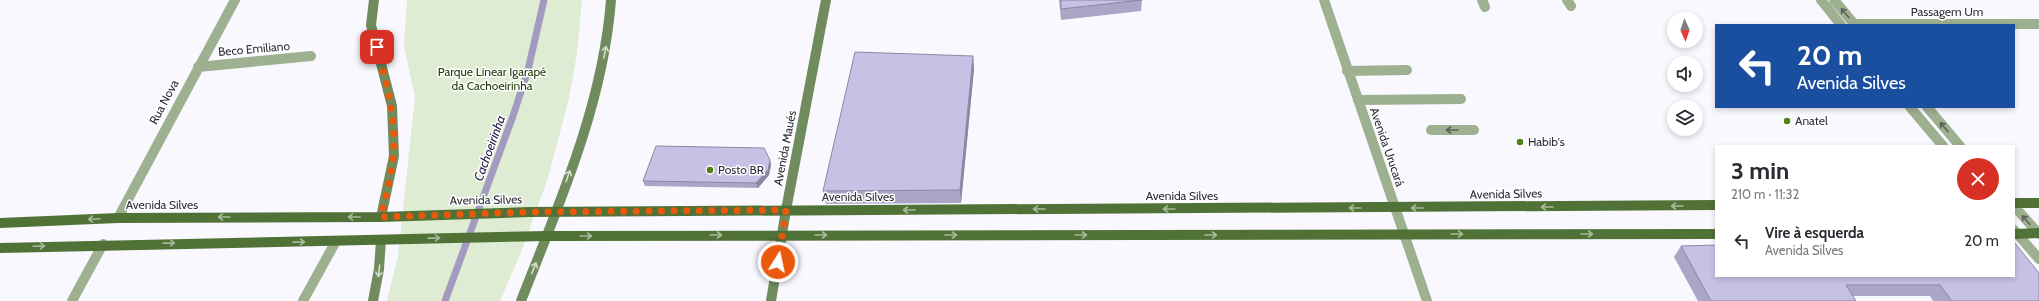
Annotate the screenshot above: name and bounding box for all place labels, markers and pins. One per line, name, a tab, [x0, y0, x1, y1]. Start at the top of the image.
pin	[360, 30, 394, 64]
place label: Anatel	[1795, 113, 1828, 128]
marker: Anatel	[1782, 116, 1792, 126]
place label: Habib's	[1528, 134, 1565, 149]
marker: Habib's	[1515, 137, 1525, 147]
place label: Posto BR	[718, 162, 765, 177]
marker: Posto BR	[705, 165, 715, 175]

